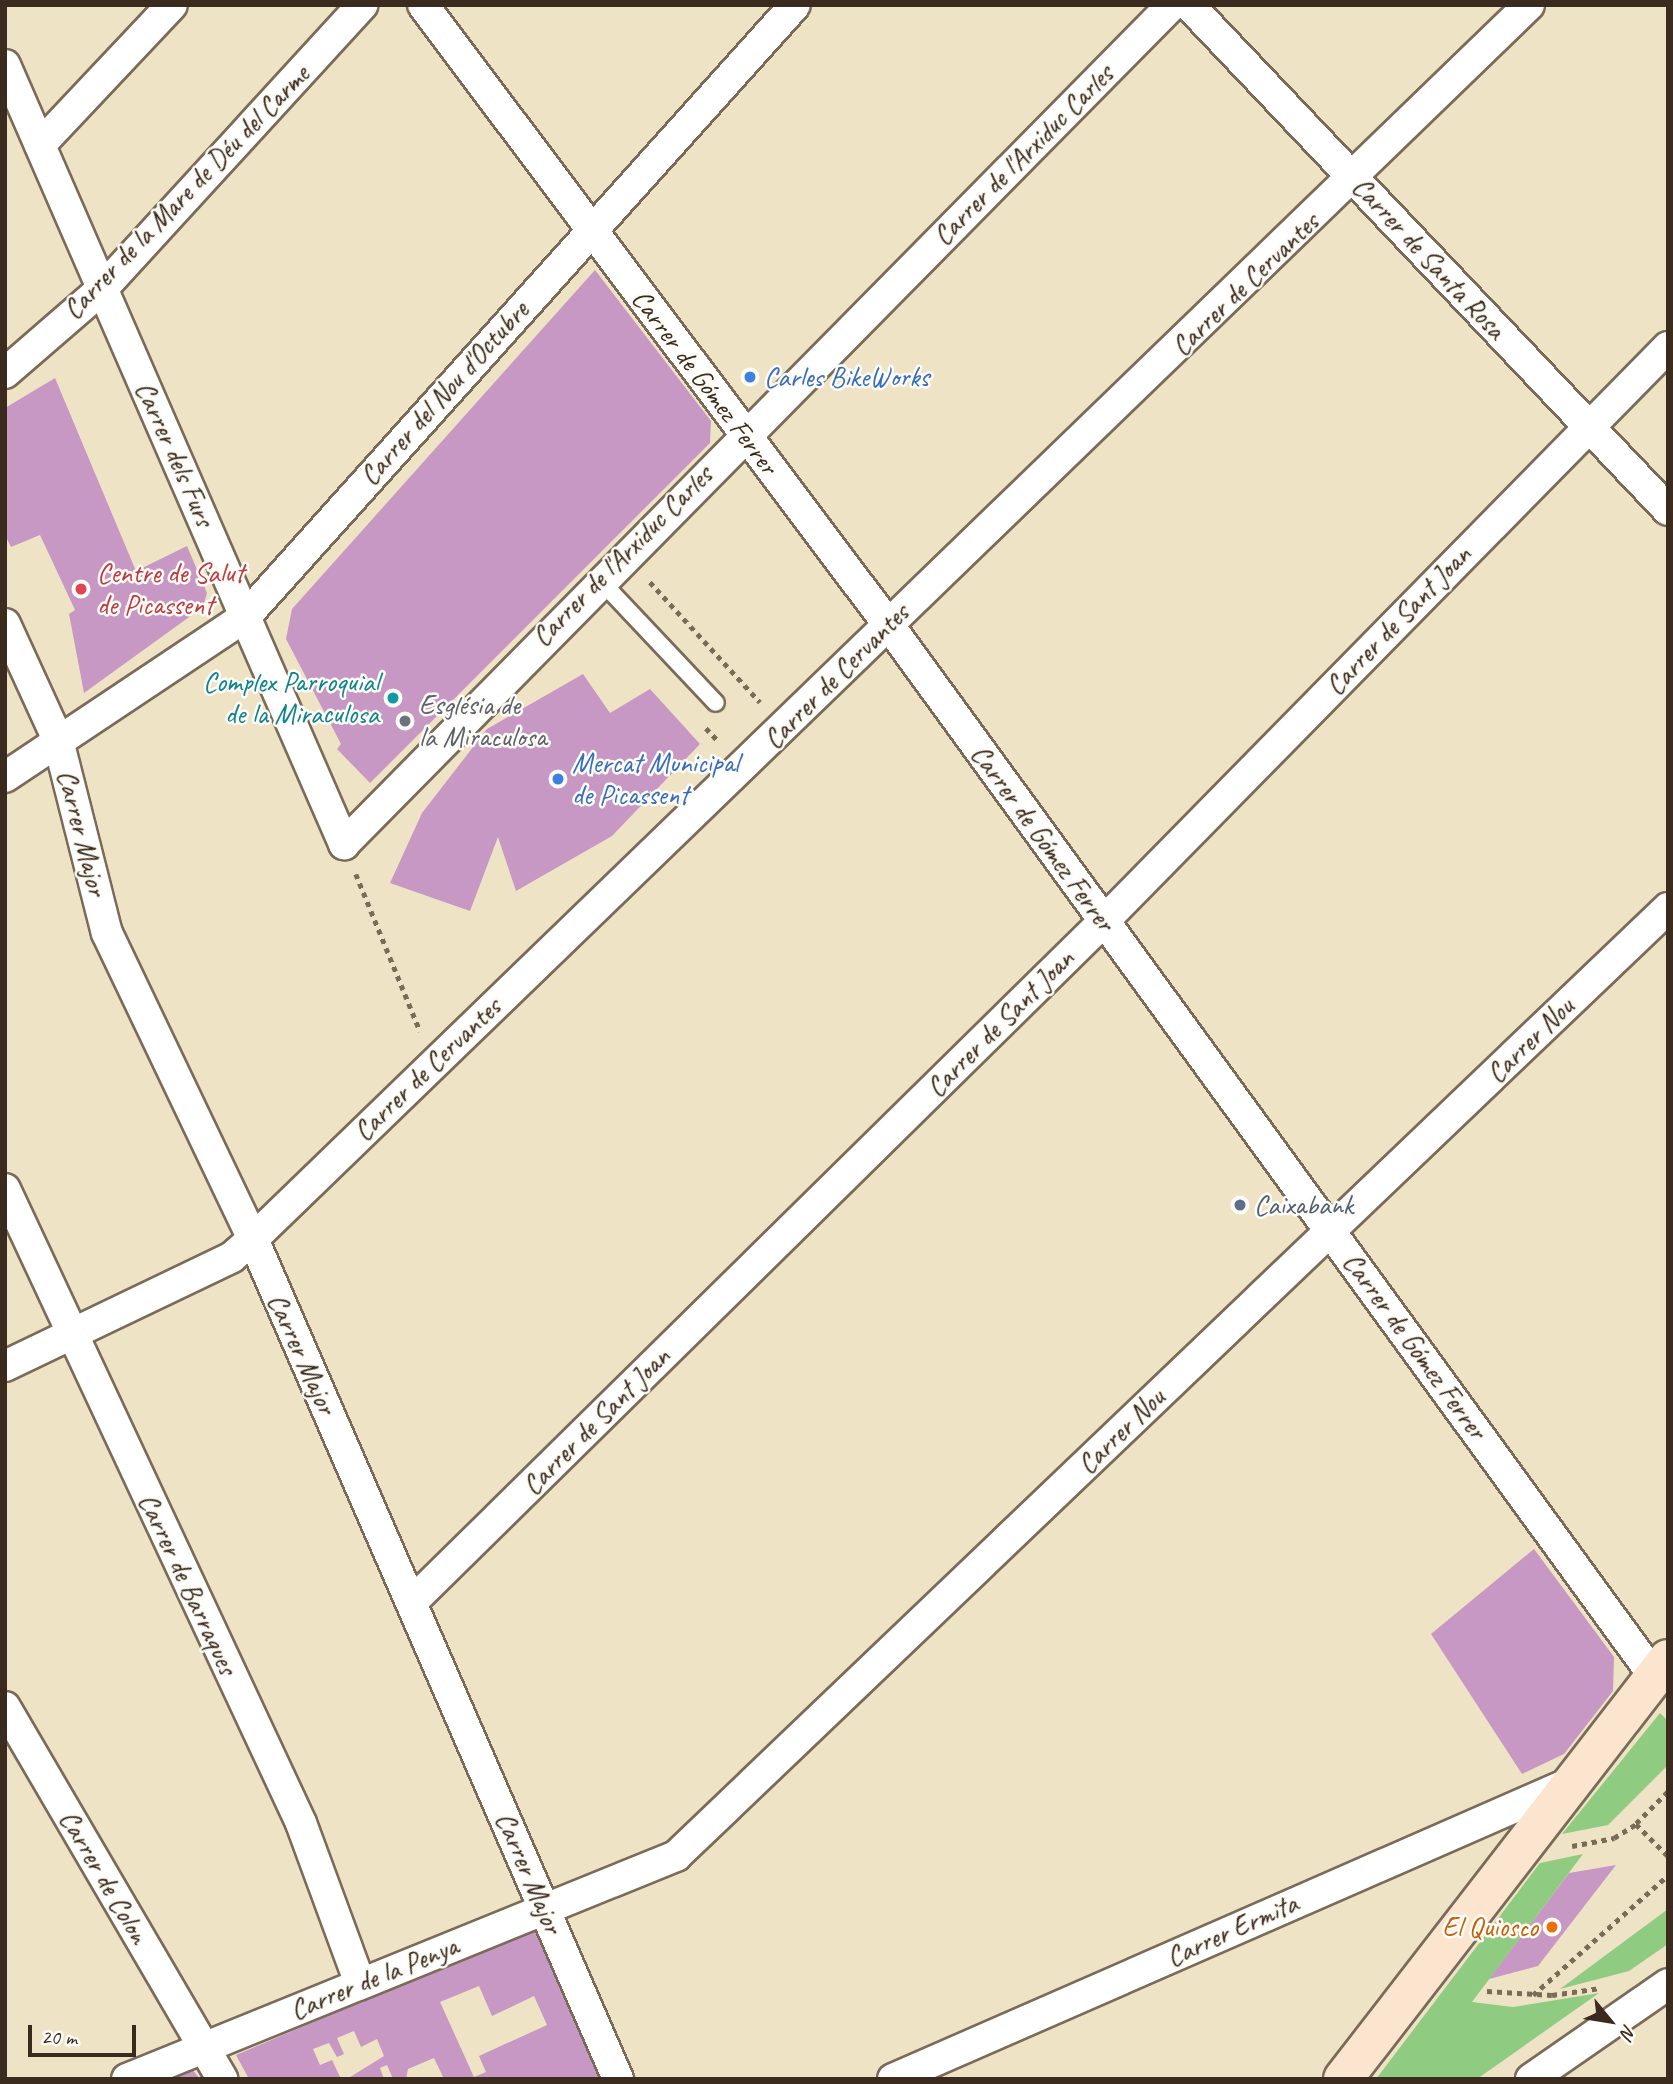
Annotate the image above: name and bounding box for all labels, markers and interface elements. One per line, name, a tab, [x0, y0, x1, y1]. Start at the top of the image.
street label: Carrer de la Mare de Déu del Carme	[55, 57, 317, 327]
street label: Carrer de l'Arxiduc Carles	[926, 58, 1120, 252]
street label: Carrer de Santa Rosa	[1345, 170, 1513, 346]
street label: Carrer de Cervantes	[1164, 205, 1326, 363]
street label: Carrer de Gómez Ferrer	[624, 283, 786, 481]
street label: Carrer del Nou d'Octubre	[353, 294, 535, 492]
place label: Carles BikeWorks	[764, 360, 929, 394]
marker: Carles BikeWorks	[742, 369, 758, 385]
street label: Carrer dels Furs	[128, 376, 222, 532]
street label: Carrer de l'Arxiduc Carles	[525, 459, 719, 653]
street label: Carrer de Sant Joan	[1318, 538, 1478, 702]
place label: Centre de Salut de Picassent	[97, 556, 244, 622]
marker: Centre de Salut de Picassent	[71, 579, 91, 599]
street label: Carrer de Cervantes	[756, 596, 916, 756]
place label: Complex Parroquial de la Miraculosa	[203, 665, 379, 731]
place label: Església de la Miraculosa	[419, 688, 545, 754]
marker: Complex Parroquial de la Miraculosa	[385, 690, 401, 706]
marker: Església de la Miraculosa	[397, 713, 413, 729]
street label: Carrer de Gómez Ferrer	[964, 738, 1122, 938]
place label: Mercat Municipal de Picassent	[572, 746, 739, 812]
street label: Carrer Major	[50, 766, 114, 900]
marker: Mercat Municipal de Picassent	[550, 771, 566, 787]
street label: Carrer de Sant Joan	[919, 942, 1081, 1104]
street label: Carrer de Cervantes	[346, 990, 508, 1148]
street label: Carrer Nou	[1479, 990, 1581, 1090]
place label: Caixabank	[1254, 1188, 1353, 1222]
marker: Caixabank	[1232, 1197, 1248, 1213]
street label: Carrer de Gómez Ferrer	[1336, 1246, 1494, 1446]
street label: Carrer Major	[260, 1288, 344, 1420]
street label: Carrer de Sant Joan	[515, 1340, 677, 1502]
street label: Carrer Nou	[1070, 1381, 1172, 1481]
street label: Carrer de Barraques	[131, 1488, 245, 1680]
street label: Carrer de Colon	[52, 1804, 156, 1950]
street label: Carrer Major	[488, 1807, 570, 1939]
street label: Carrer Ermita	[1162, 1886, 1302, 1974]
place label: El Quiosco	[1443, 1910, 1538, 1944]
marker: El Quiosco	[1544, 1919, 1560, 1935]
street label: Carrer de la Penya	[286, 1929, 462, 2027]
north arrow	[1575, 1986, 1645, 2056]
scale bar	[32, 2010, 140, 2054]
text: N	[1615, 2020, 1642, 2043]
text: 20 m	[41, 2024, 77, 2050]

